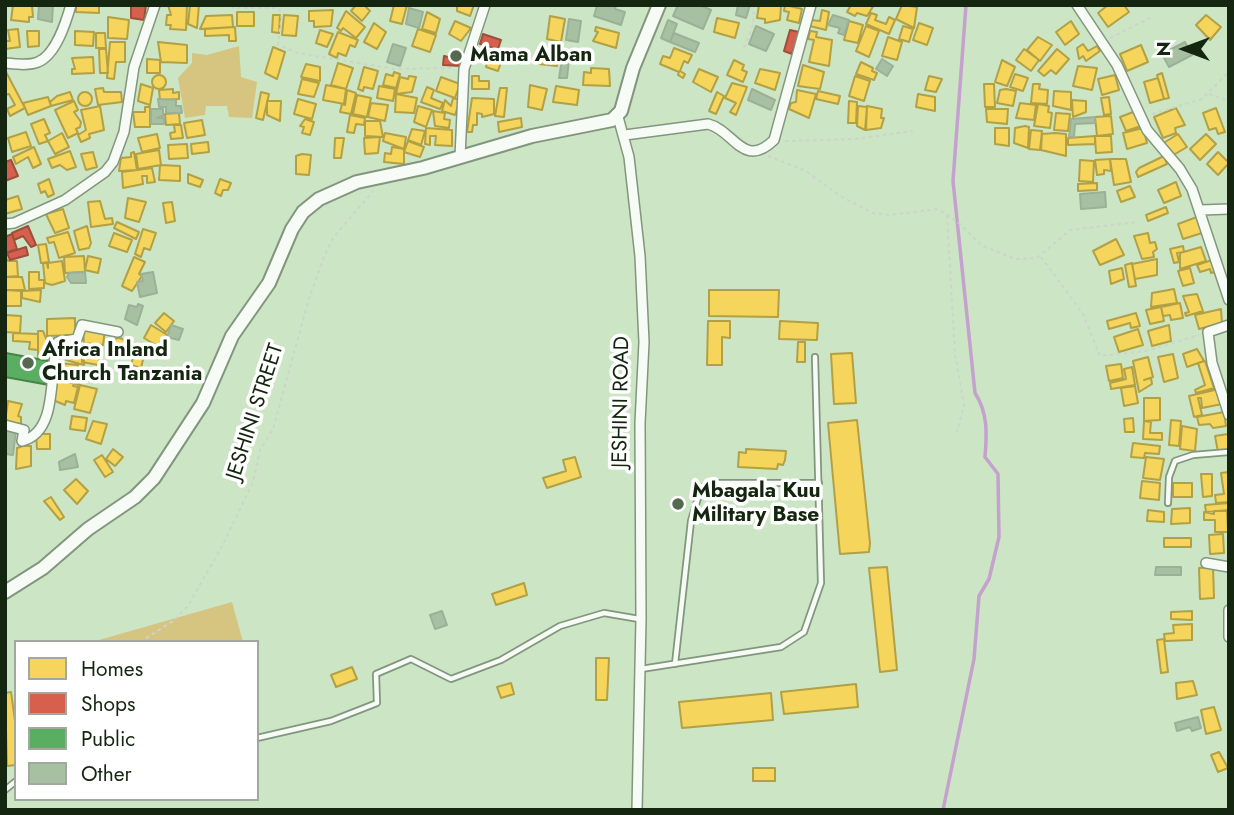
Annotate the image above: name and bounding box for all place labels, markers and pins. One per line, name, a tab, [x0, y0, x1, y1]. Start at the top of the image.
place label: Mama Alban	[470, 43, 592, 69]
marker: Mama Alban	[448, 48, 464, 64]
place label: Africa Inland Church Tanzania	[42, 338, 202, 388]
marker: Africa Inland Church Tanzania	[20, 355, 36, 371]
place label: Mbagala Kuu Military Base	[692, 479, 821, 529]
marker: Mbagala Kuu Military Base	[670, 496, 686, 512]

